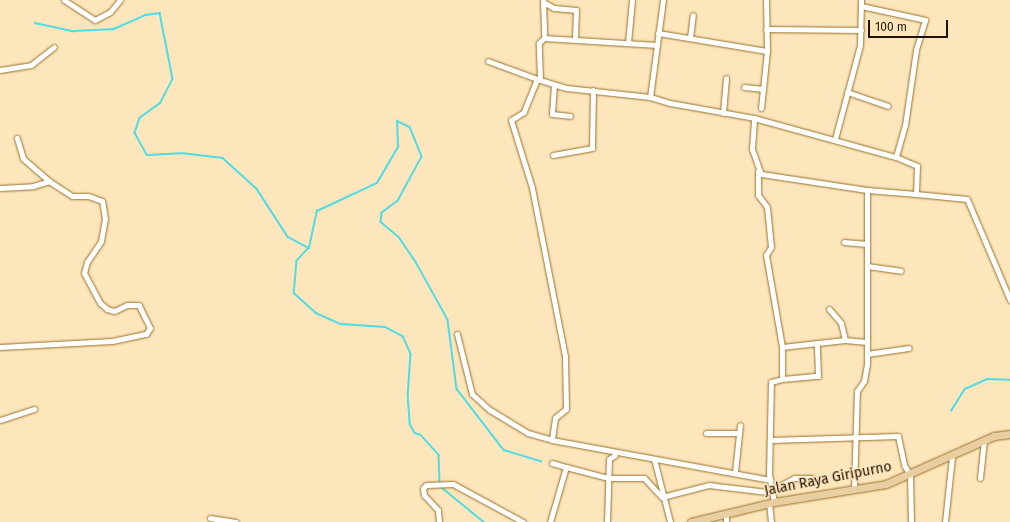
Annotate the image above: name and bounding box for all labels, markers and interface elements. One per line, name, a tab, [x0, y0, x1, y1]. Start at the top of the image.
scale bar	[870, 12, 950, 38]
text: 100 m	[875, 20, 907, 34]
street label: Jalan Raya Giripurno	[763, 458, 893, 500]

